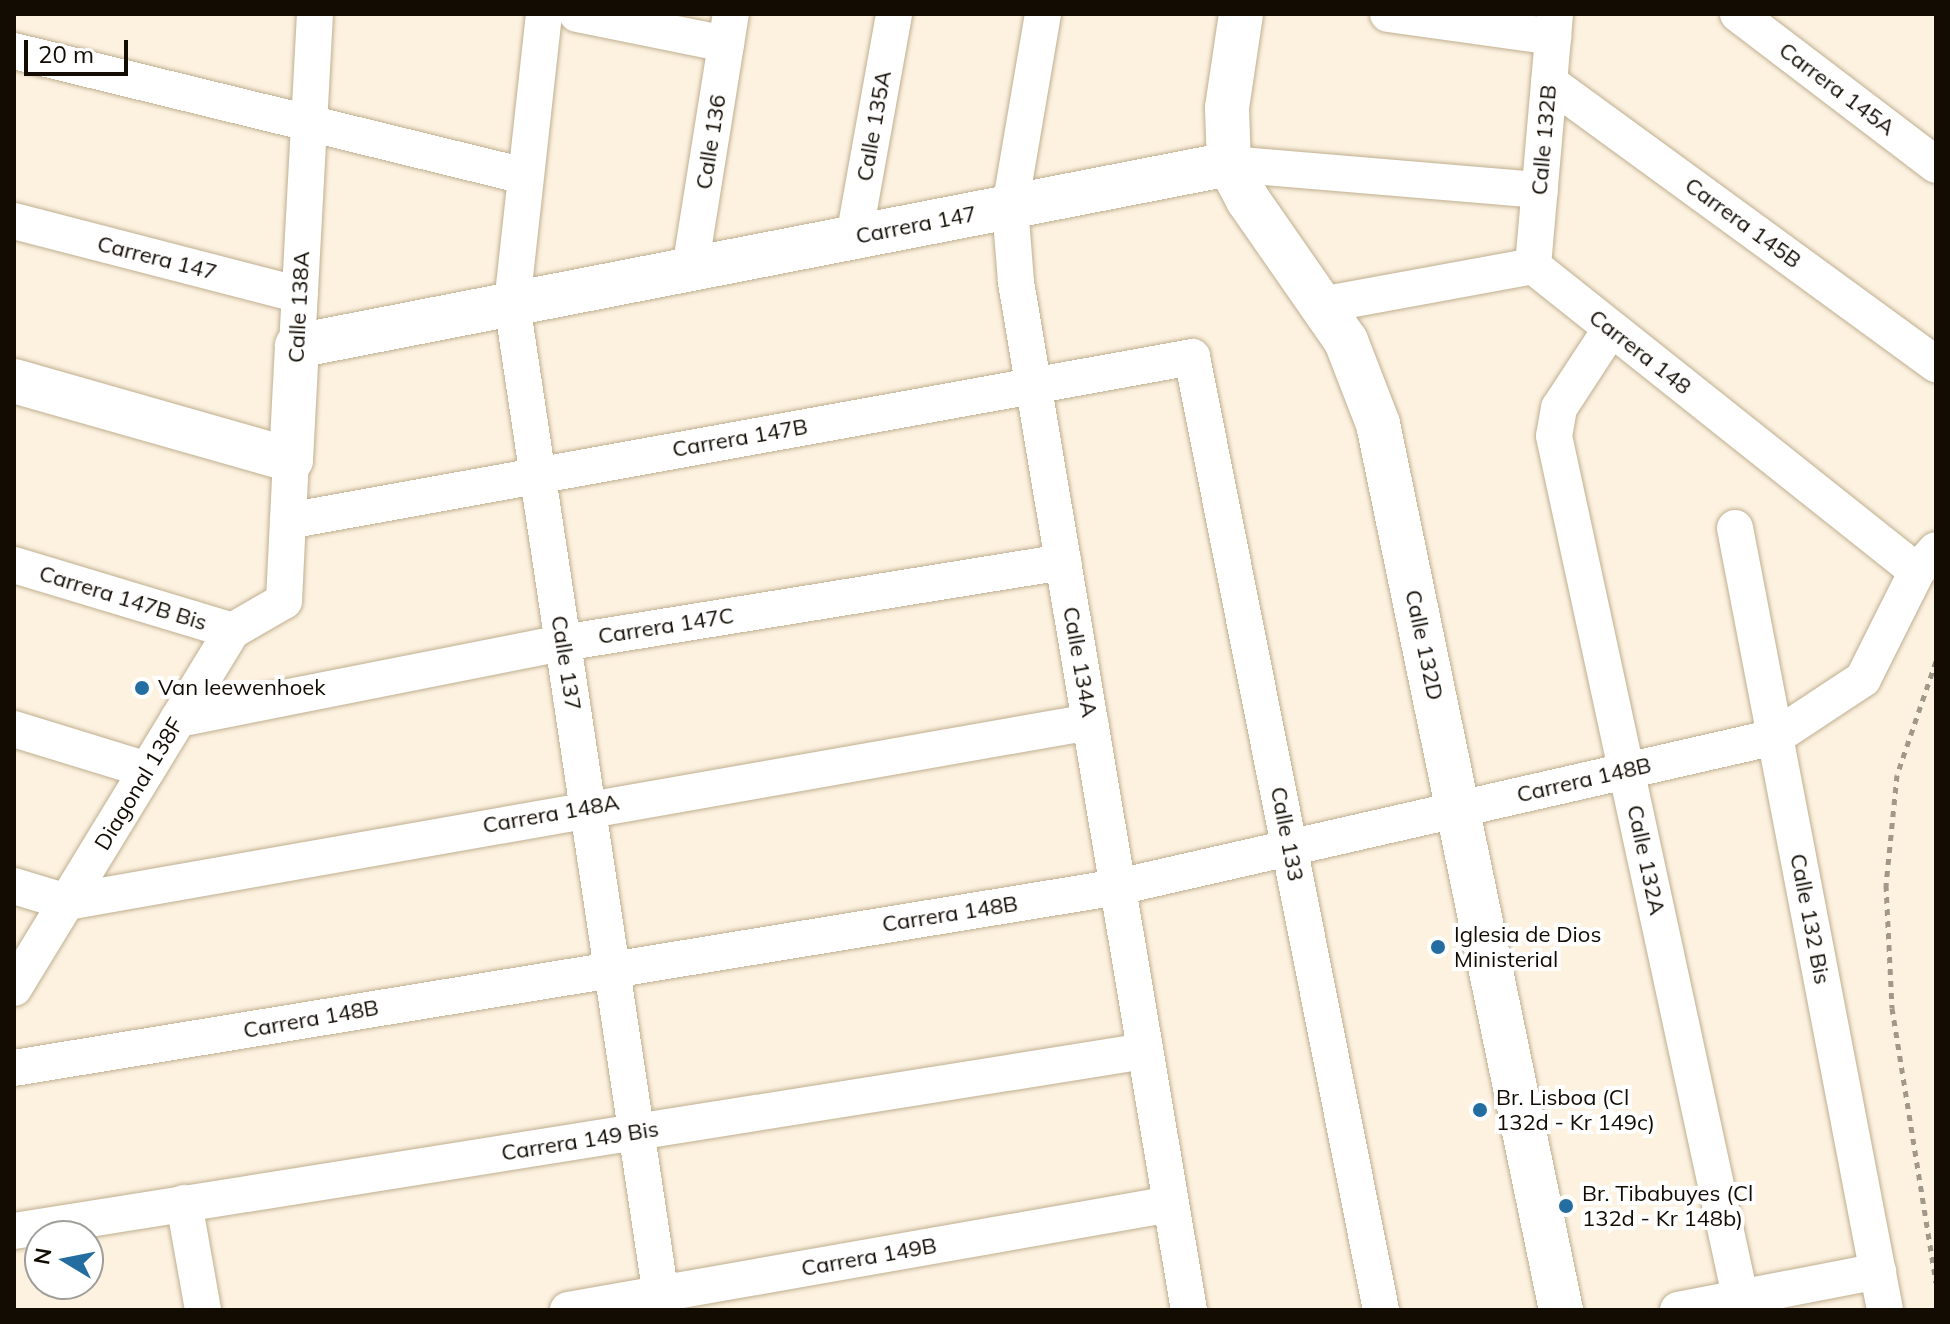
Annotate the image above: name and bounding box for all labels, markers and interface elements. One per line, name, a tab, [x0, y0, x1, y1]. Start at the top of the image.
scale bar	[28, 24, 132, 74]
street label: Carrera 145A	[1774, 37, 1900, 141]
text: 20 m	[38, 39, 94, 69]
street label: Calle 135A	[851, 69, 897, 183]
street label: Calle 132B	[1526, 84, 1562, 196]
street label: Calle 136	[690, 93, 732, 191]
street label: Carrera 145B	[1680, 172, 1806, 274]
street label: Carrera 147	[854, 200, 978, 250]
street label: Carrera 147	[95, 230, 219, 286]
street label: Calle 138A	[283, 250, 315, 364]
street label: Carrera 148	[1584, 304, 1696, 400]
street label: Carrera 147B	[670, 413, 810, 463]
street label: Carrera 147B Bis	[36, 560, 210, 636]
street label: Calle 132D	[1399, 587, 1449, 703]
street label: Carrera 147C	[596, 602, 736, 650]
street label: Calle 134A	[1057, 605, 1103, 719]
street label: Calle 137	[545, 614, 587, 712]
place label: Van leewenhoek	[158, 675, 326, 701]
marker: Van leewenhoek	[133, 679, 151, 697]
street label: Diagonal 138F	[89, 713, 189, 855]
street label: Carrera 148B	[1514, 752, 1654, 808]
street label: Calle 133	[1265, 785, 1309, 883]
street label: Carrera 148A	[481, 789, 621, 839]
street label: Calle 132A	[1621, 803, 1671, 917]
street label: Calle 132 Bis	[1784, 851, 1836, 987]
street label: Carrera 148B	[880, 890, 1020, 938]
place label: Iglesia de Dios Ministerial	[1454, 921, 1601, 972]
marker: Iglesia de Dios Ministerial	[1429, 938, 1447, 956]
street label: Carrera 148B	[241, 994, 381, 1044]
place label: Br. Lisboa (Cl 132d - Kr 149c)	[1496, 1084, 1655, 1136]
marker: Br. Lisboa (Cl 132d - Kr 149c)	[1471, 1101, 1489, 1119]
street label: Carrera 149 Bis	[499, 1116, 661, 1166]
place label: Br. Tibabuyes (Cl 132d - Kr 148b)	[1582, 1180, 1753, 1232]
marker: Br. Tibabuyes (Cl 132d - Kr 148b)	[1557, 1197, 1575, 1215]
north arrow	[24, 1220, 104, 1300]
street label: Carrera 149B	[799, 1232, 939, 1282]
text: N	[27, 1246, 58, 1267]

